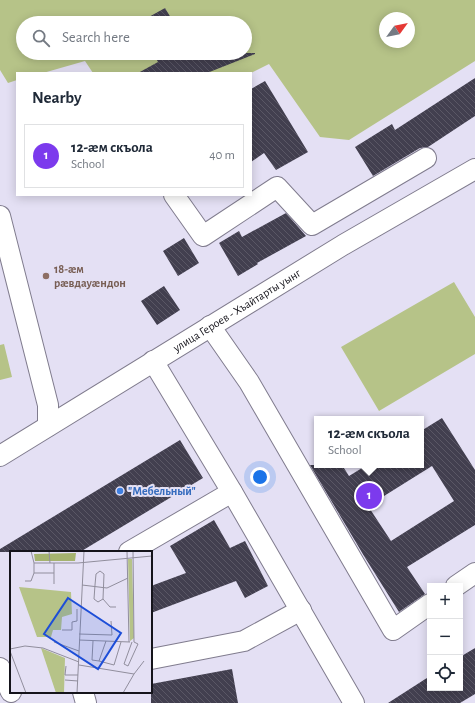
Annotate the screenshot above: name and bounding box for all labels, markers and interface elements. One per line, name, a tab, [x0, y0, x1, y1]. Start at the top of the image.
north arrow	[379, 12, 415, 48]
search box	[16, 16, 252, 60]
icon: search	[30, 27, 52, 49]
text: Search here	[62, 30, 130, 45]
text: Nearby	[32, 89, 82, 106]
text: 12-æм скъола	[71, 140, 153, 155]
text: 1	[44, 149, 48, 162]
text: 40 m	[209, 149, 235, 162]
text: School	[71, 158, 105, 171]
place label: 18-æм рӕвдауӕндон	[54, 263, 126, 290]
street label: улица Героев - Хъайтарты уынг	[170, 266, 303, 355]
marker: 18-æм рӕвдауӕндон	[41, 271, 51, 281]
popup	[314, 416, 424, 468]
text: 12-æм скъола	[328, 426, 410, 441]
text: School	[328, 444, 362, 457]
your location	[250, 467, 270, 487]
pin: 1	[356, 481, 382, 511]
place label: "Мебельный"	[128, 485, 196, 497]
marker: "Мебельный"	[115, 486, 125, 496]
inset map	[10, 551, 152, 693]
map controls	[427, 583, 463, 691]
button: +	[427, 583, 463, 619]
button: −	[427, 619, 463, 655]
button: locate	[427, 655, 463, 691]

